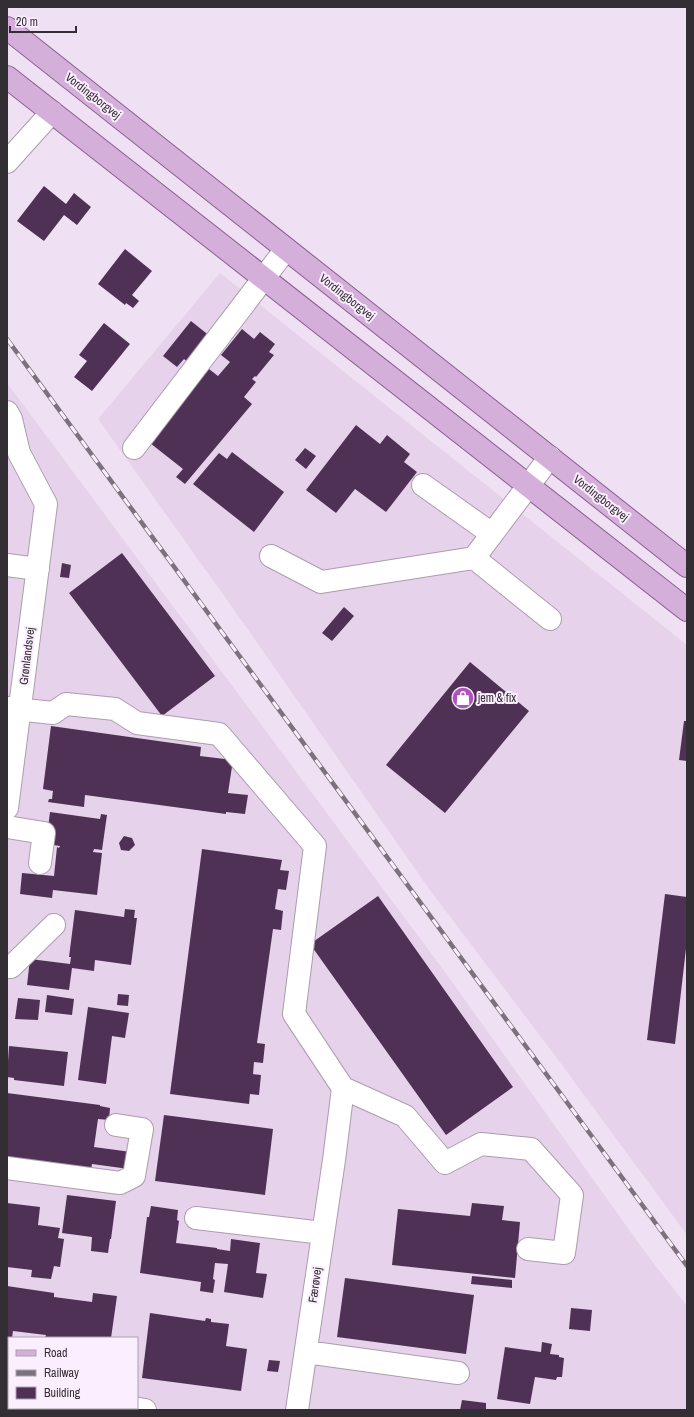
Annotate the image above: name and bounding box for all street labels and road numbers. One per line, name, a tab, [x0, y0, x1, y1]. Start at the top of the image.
street label: Vordingborgvej	[62, 69, 124, 123]
street label: Vordingborgvej	[316, 270, 378, 324]
street label: Vordingborgvej	[570, 471, 632, 525]
street label: Grønlandsvej	[16, 626, 38, 686]
street label: Færøvej	[305, 1266, 325, 1304]

